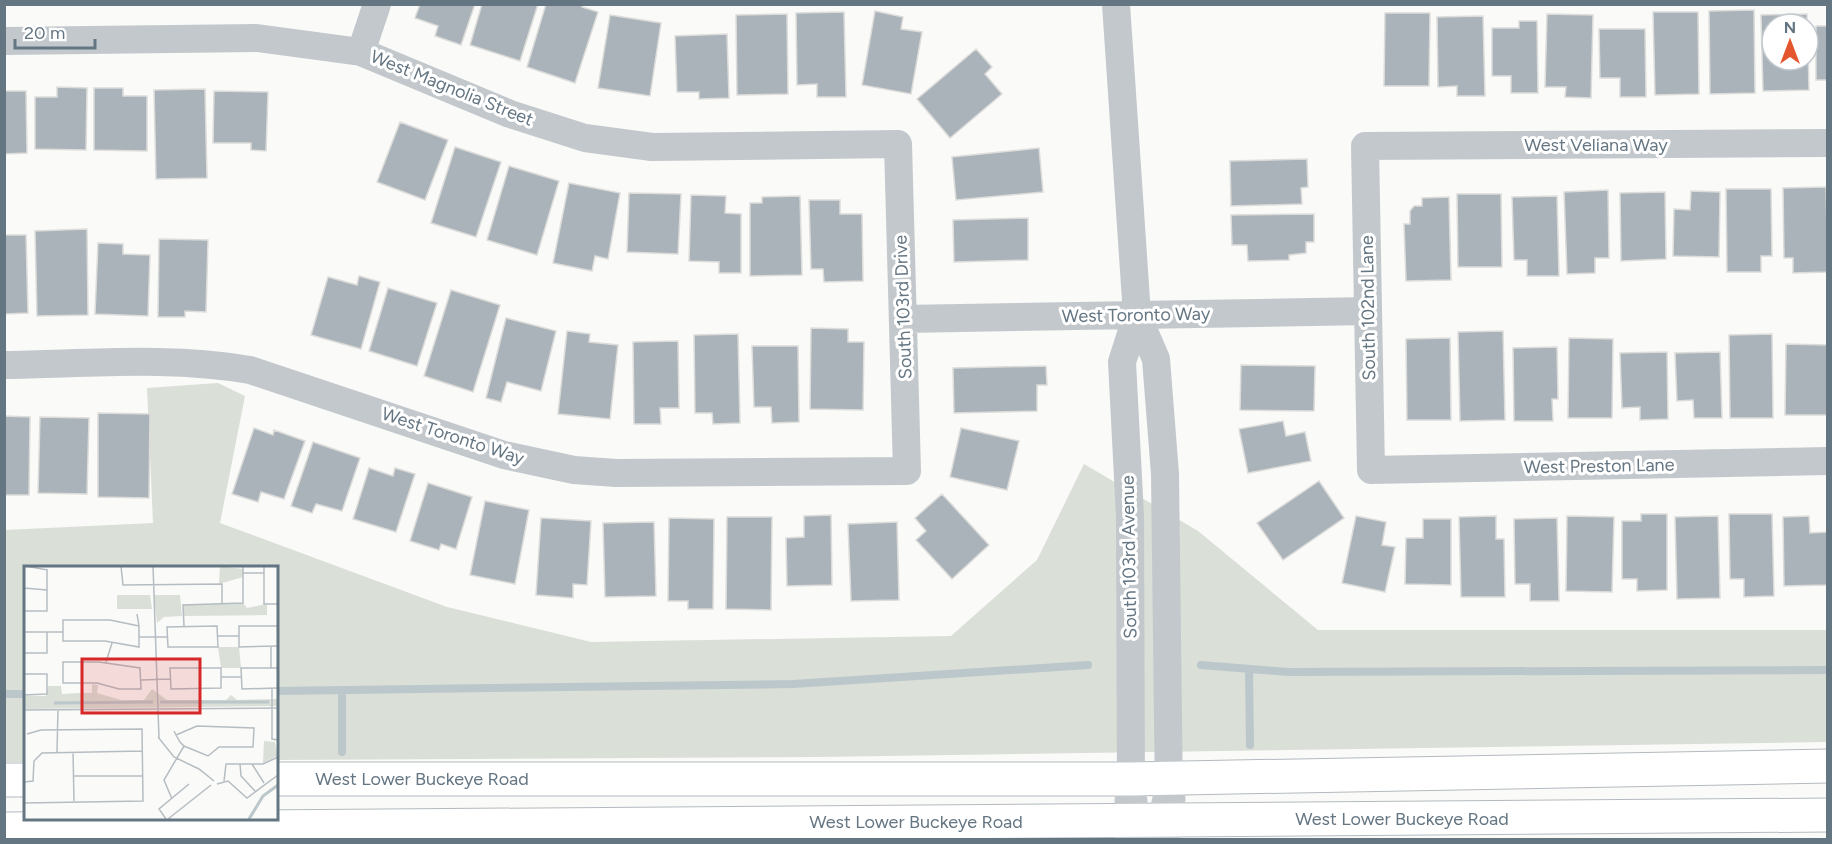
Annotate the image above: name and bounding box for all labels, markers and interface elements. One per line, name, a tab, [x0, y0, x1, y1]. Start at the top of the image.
scale bar	[15, 12, 94, 50]
north arrow	[1760, 12, 1820, 72]
text: N	[1784, 18, 1796, 37]
text: 20 m	[24, 22, 65, 44]
street label: West Magnolia Street	[367, 45, 537, 131]
street label: West Veliana Way	[1524, 134, 1668, 156]
street label: South 103rd Drive	[889, 234, 917, 379]
street label: South 102nd Lane	[1356, 235, 1380, 381]
street label: West Toronto Way	[1062, 303, 1211, 327]
street label: West Toronto Way	[379, 403, 528, 470]
street label: West Preston Lane	[1523, 454, 1675, 478]
street label: South 103rd Avenue	[1117, 475, 1141, 639]
inset map	[24, 566, 278, 820]
street label: West Lower Buckeye Road	[315, 768, 529, 790]
street label: West Lower Buckeye Road	[1295, 808, 1509, 830]
street label: West Lower Buckeye Road	[809, 811, 1023, 833]

